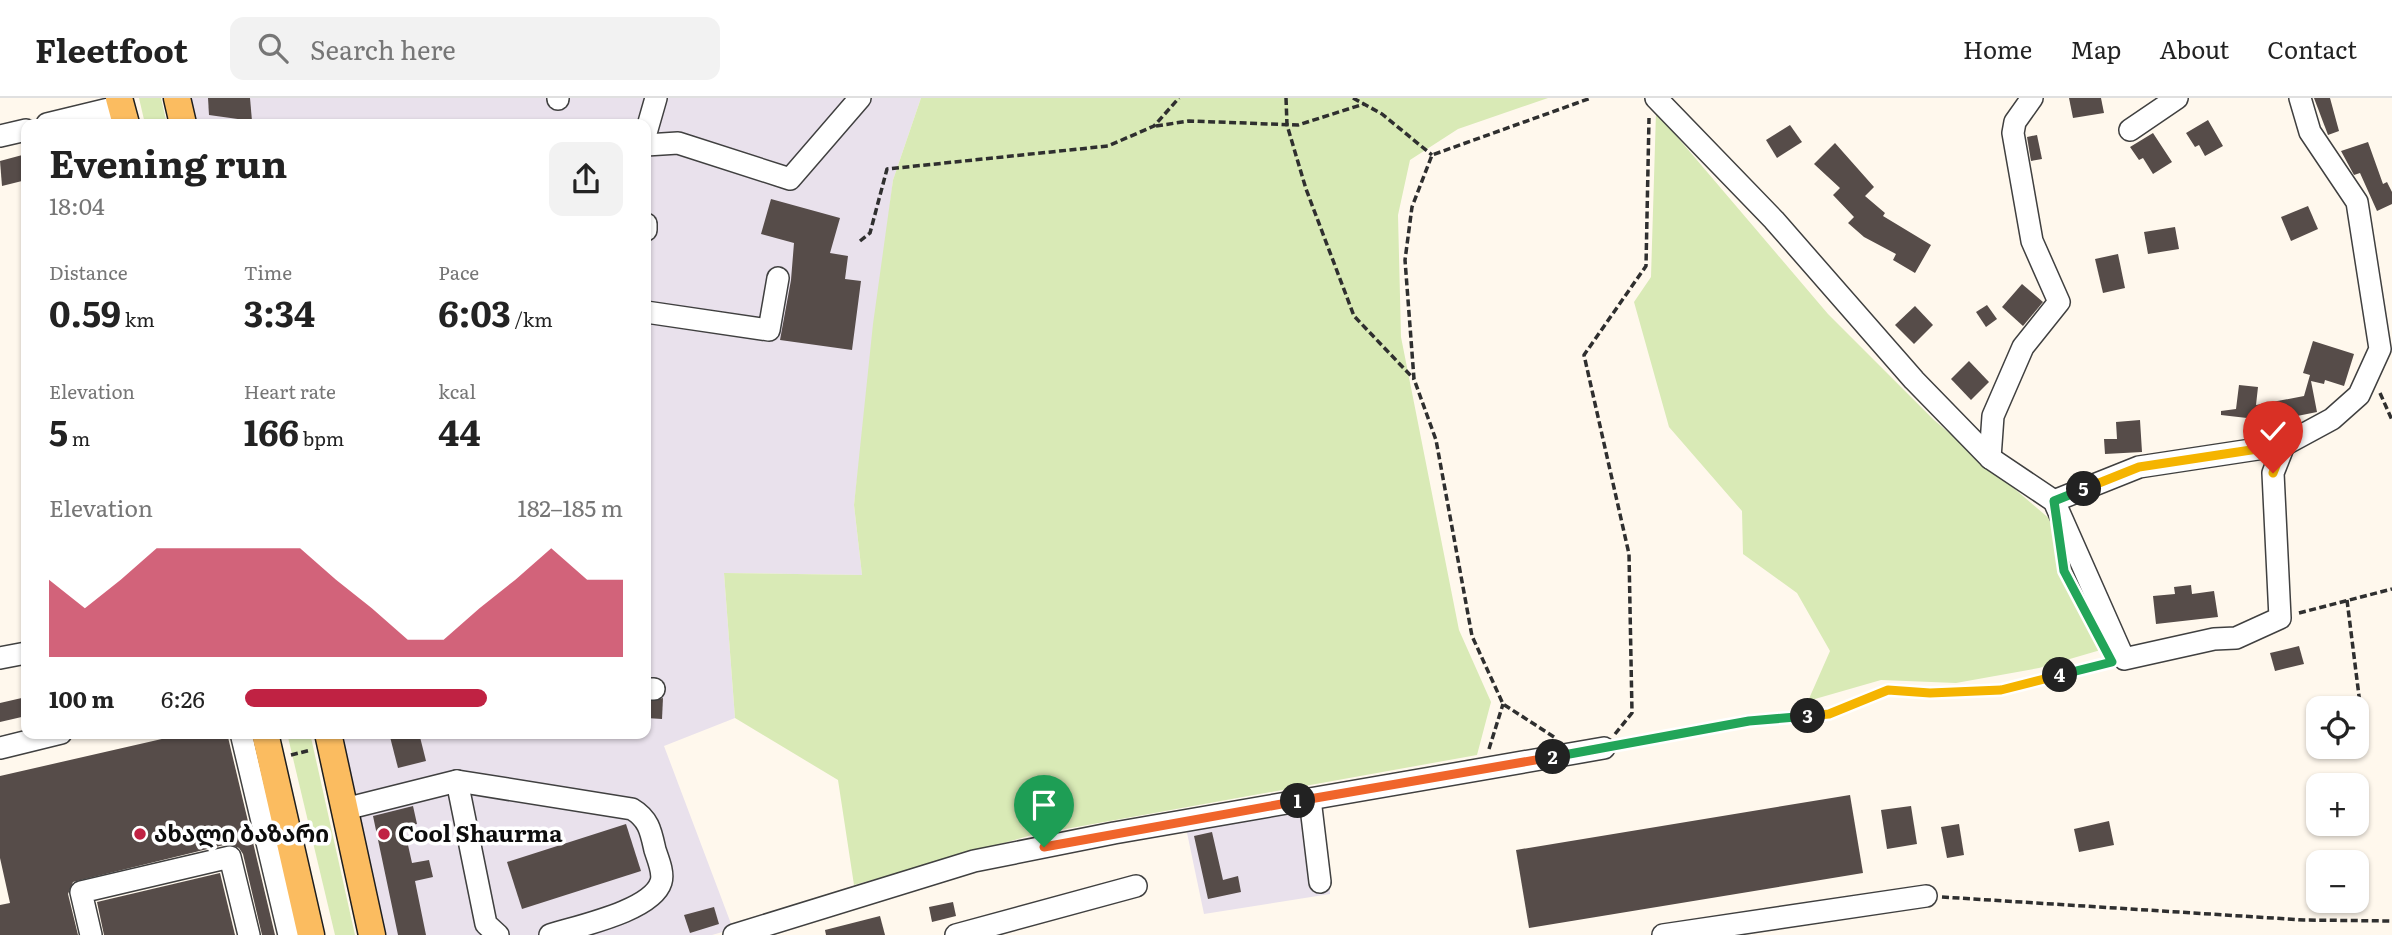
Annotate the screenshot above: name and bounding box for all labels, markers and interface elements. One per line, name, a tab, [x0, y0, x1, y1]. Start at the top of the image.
search box	[230, 17, 720, 80]
text: Fleetfoot	[35, 24, 188, 73]
icon: search	[254, 29, 292, 67]
text: Search here	[310, 29, 456, 68]
text: Home	[1963, 31, 2032, 66]
text: Map	[2070, 31, 2121, 66]
text: About	[2159, 31, 2229, 66]
text: Contact	[2267, 31, 2357, 66]
text: Evening run	[49, 133, 287, 190]
button: share	[549, 142, 623, 216]
text: 18:04	[49, 188, 105, 222]
text: Distance	[49, 258, 128, 286]
text: Time	[244, 258, 292, 286]
text: Pace	[438, 258, 479, 286]
text: 0.59	[49, 286, 121, 338]
text: 3:34	[244, 286, 315, 338]
text: 6:03	[438, 286, 511, 338]
text: km	[121, 305, 155, 333]
text: /km	[511, 305, 553, 333]
text: Elevation	[49, 377, 135, 405]
text: Heart rate	[244, 377, 336, 405]
text: kcal	[438, 377, 476, 405]
pin	[2243, 401, 2303, 473]
text: 5	[49, 405, 68, 457]
text: 166	[244, 405, 299, 457]
text: 44	[438, 405, 481, 457]
icon: check	[2254, 412, 2292, 450]
text: m	[68, 424, 90, 452]
text: bpm	[299, 424, 344, 452]
pin: 5	[2066, 472, 2102, 506]
text: 5	[2078, 474, 2089, 502]
text: Elevation	[49, 490, 153, 524]
text: 182–185 m	[518, 490, 623, 524]
pin: 4	[2042, 658, 2078, 692]
text: 4	[2054, 660, 2065, 688]
text: 100 m	[49, 681, 114, 715]
text: 6:26	[161, 681, 205, 715]
map controls	[2306, 696, 2369, 913]
button: locate	[2306, 696, 2369, 759]
pin: 3	[1790, 698, 1826, 734]
text: 3	[1802, 701, 1813, 729]
pin: 2	[1536, 740, 1570, 774]
text: 2	[1547, 742, 1558, 770]
button: +	[2306, 773, 2369, 836]
pin	[1014, 775, 1074, 847]
pin: 1	[1280, 784, 1316, 818]
icon: arrive	[1025, 786, 1063, 824]
text: 1	[1294, 786, 1301, 814]
place label: ახალი ბაზარი	[154, 815, 329, 849]
place label: Cool Shaurma	[398, 815, 563, 849]
marker: ახალი ბაზარი	[132, 826, 148, 842]
marker: Cool Shaurma	[376, 826, 392, 842]
button: −	[2306, 850, 2369, 913]

